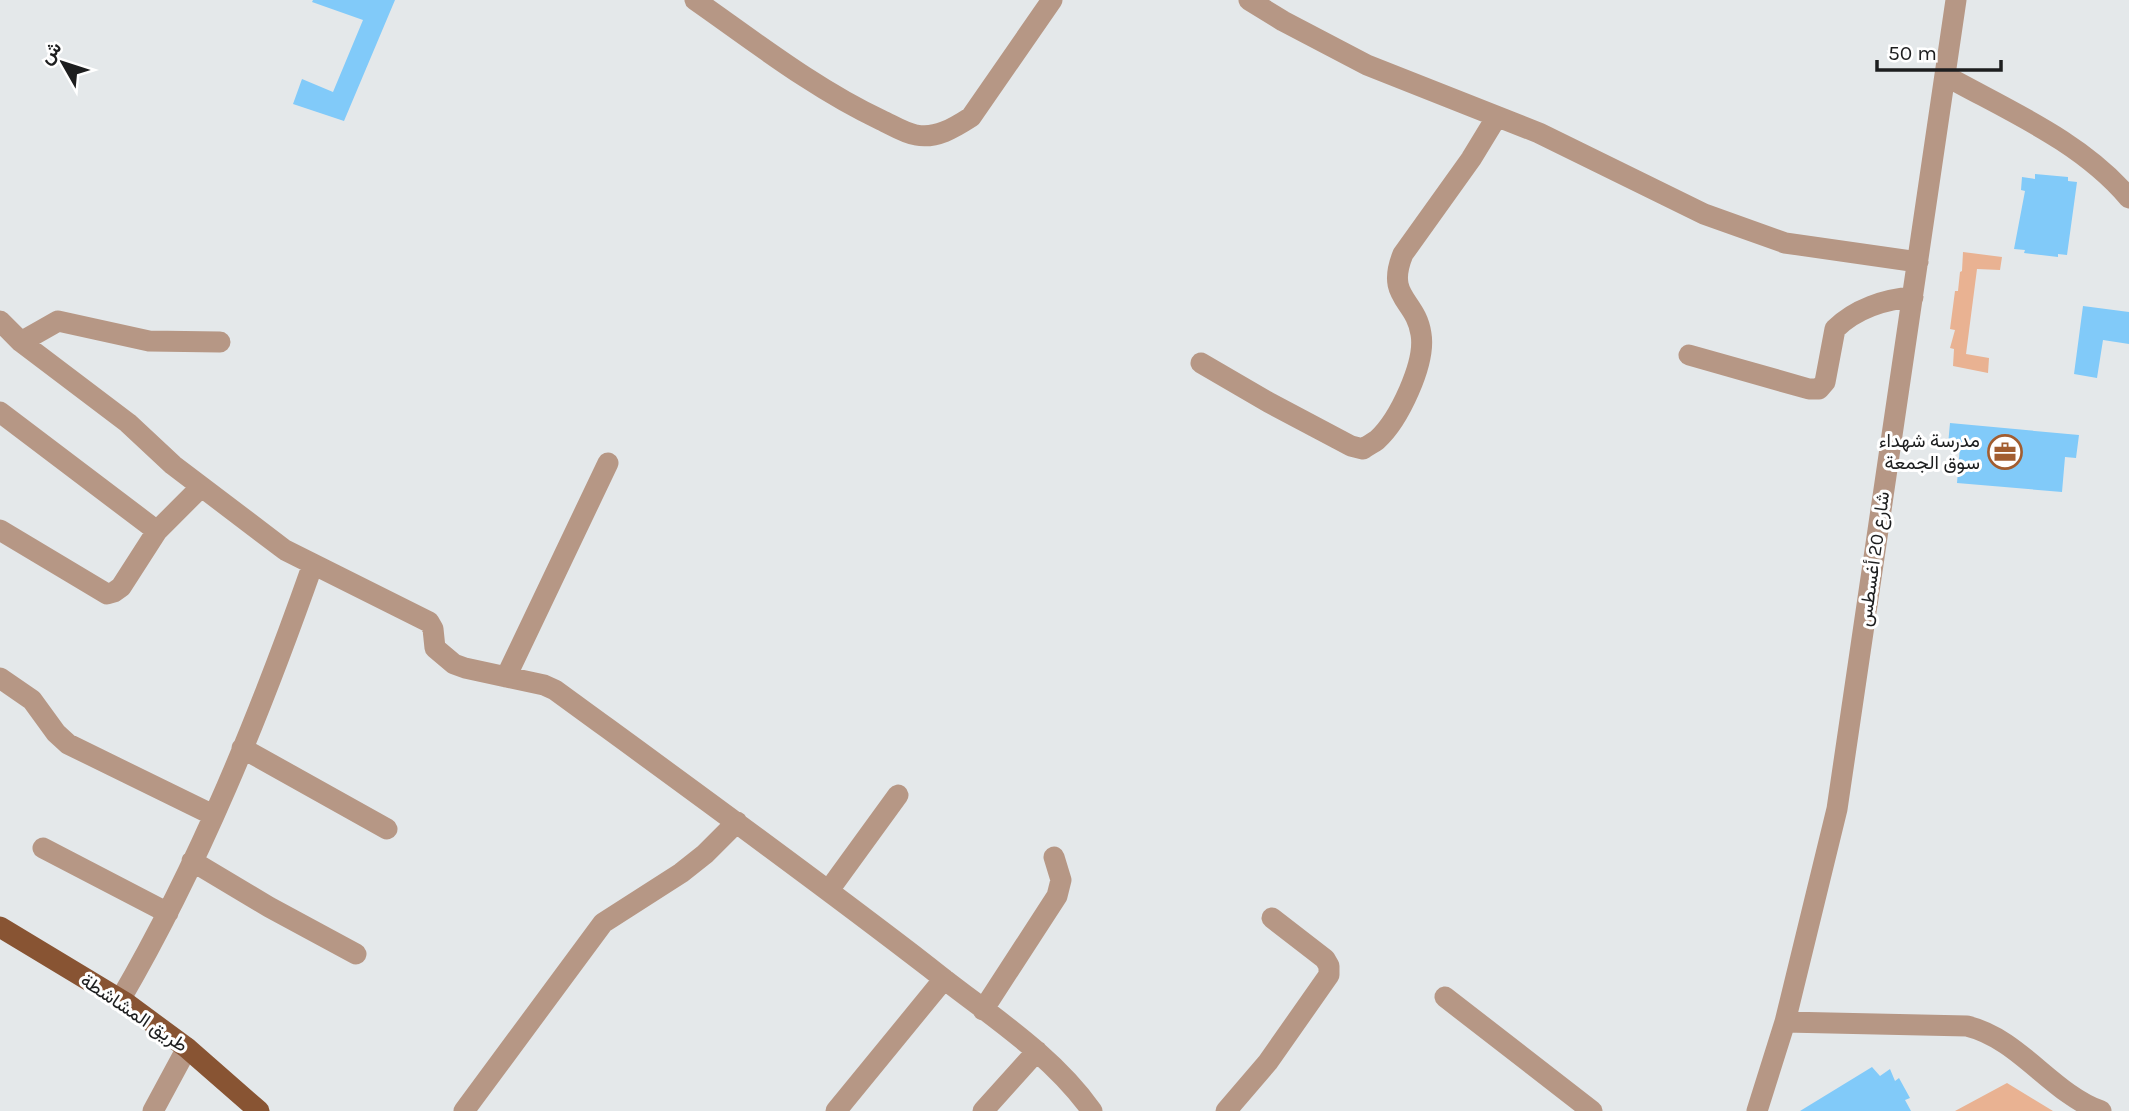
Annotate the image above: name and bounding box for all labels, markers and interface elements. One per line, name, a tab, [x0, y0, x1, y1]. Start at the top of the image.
north arrow	[28, 28, 98, 98]
scale bar	[1877, 28, 2001, 72]
text: ش	[35, 37, 66, 69]
text: 50 m	[1888, 41, 1937, 65]
place label: مدرسة شهداء سوق الجمعة	[1879, 430, 1980, 474]
office icon: مدرسة شهداء سوق الجمعة	[1986, 433, 2024, 471]
street label: شارع 20 أغسطس	[1854, 490, 1895, 628]
street label: طريق المشاشطة	[76, 969, 192, 1057]

